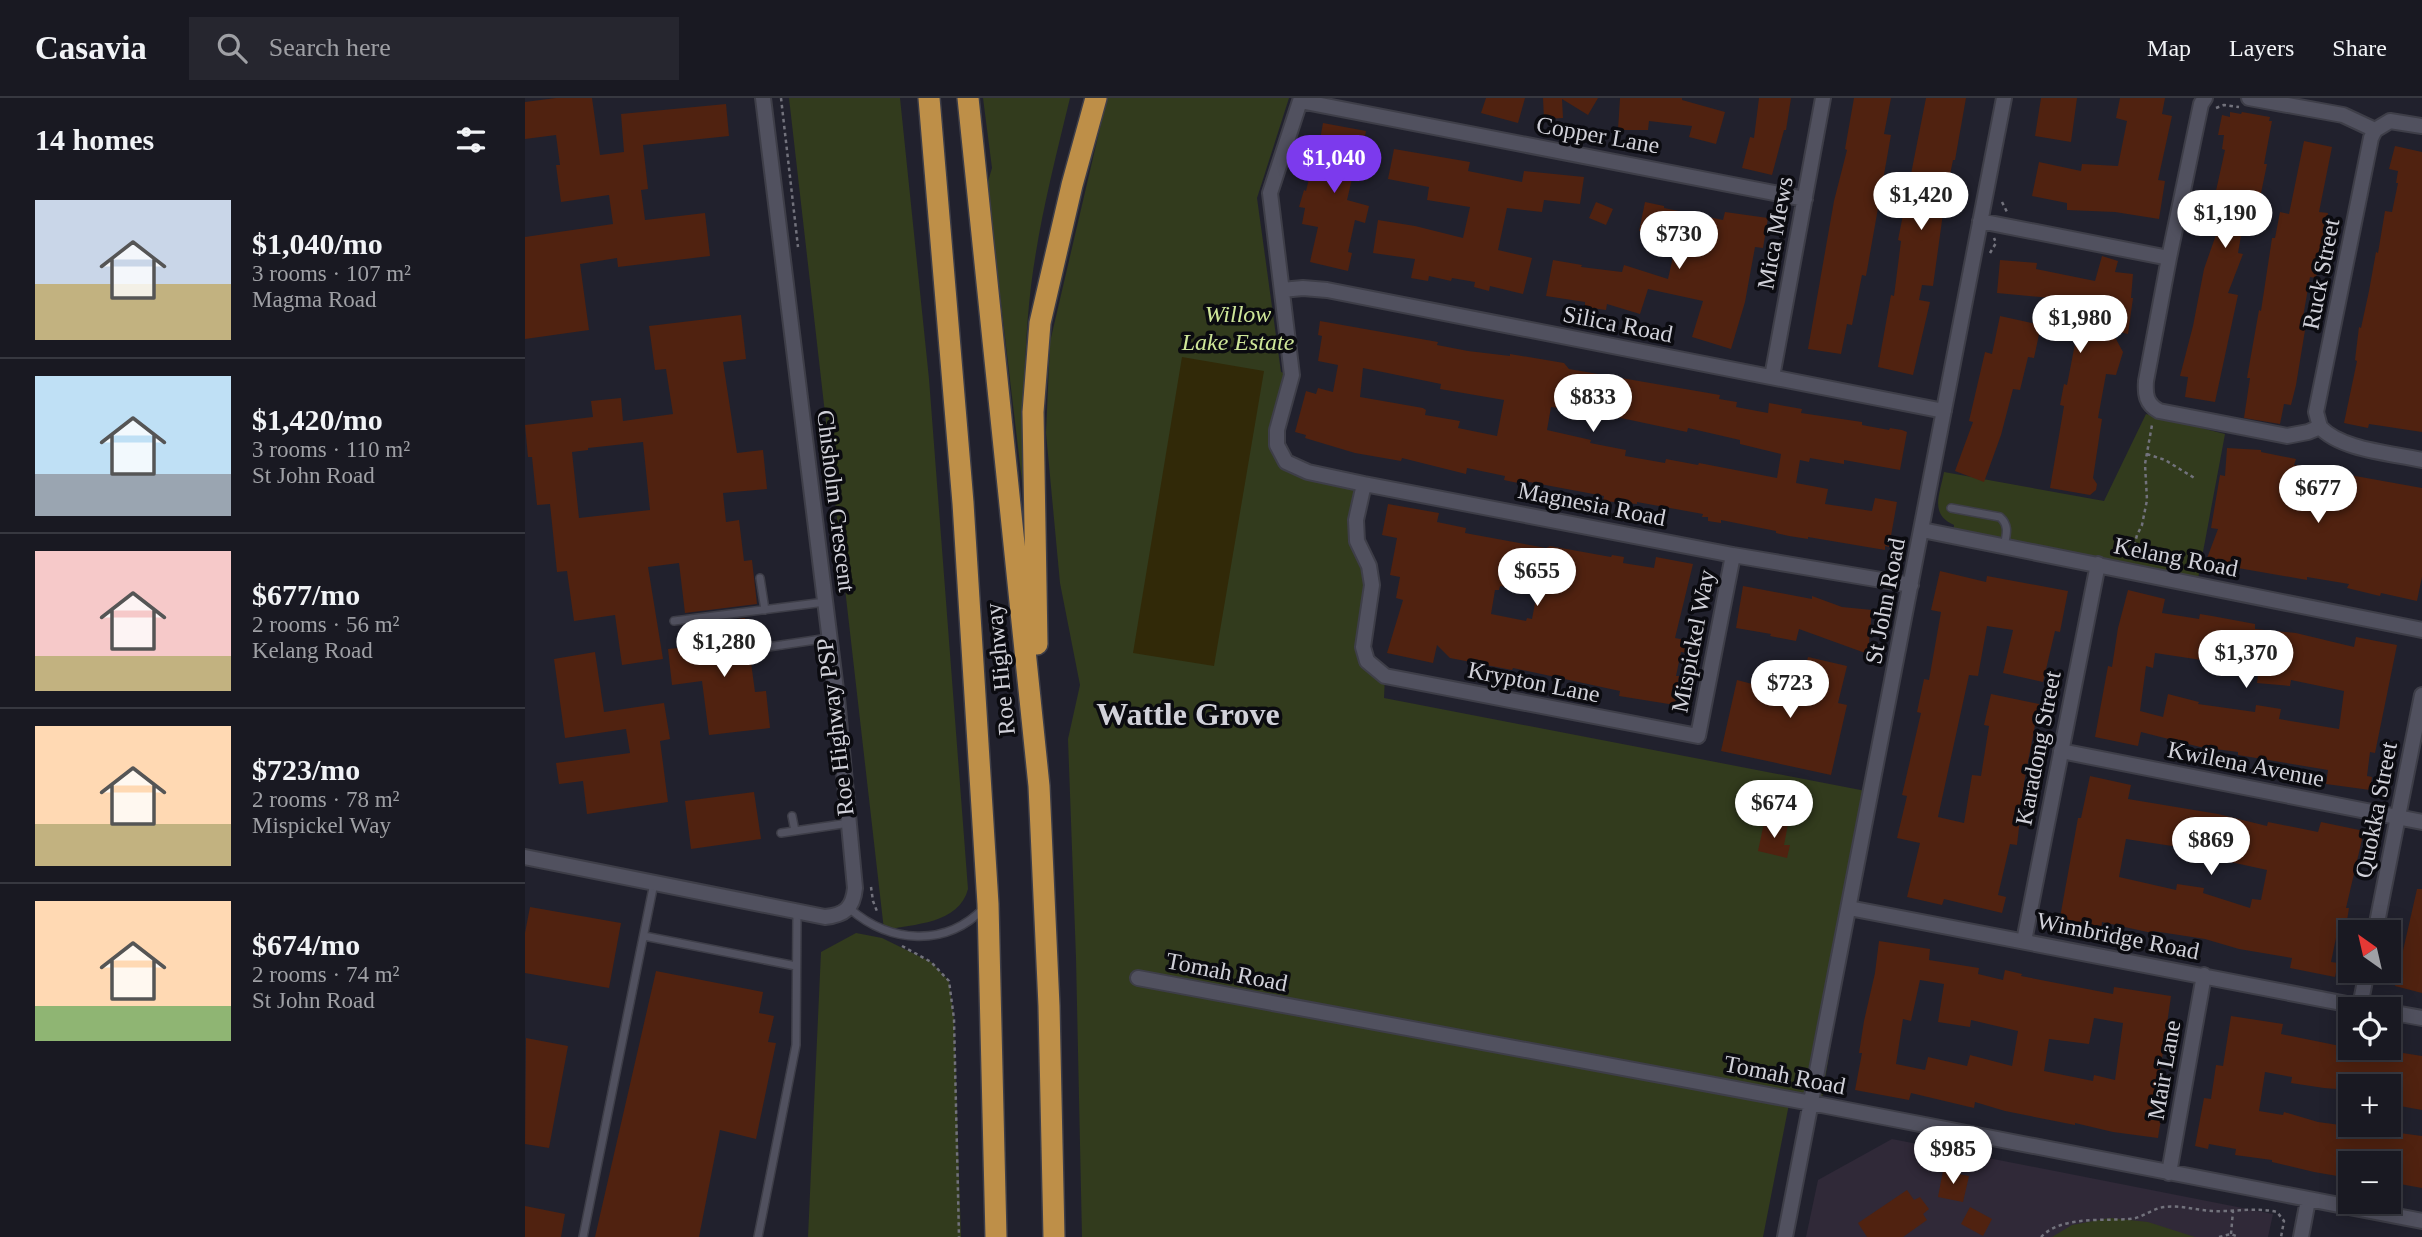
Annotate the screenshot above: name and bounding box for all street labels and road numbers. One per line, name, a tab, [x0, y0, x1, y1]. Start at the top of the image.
street label: Copper Lane	[1534, 111, 1662, 159]
street label: Mica Mews	[1752, 175, 1798, 291]
street label: Ruck Street	[2297, 216, 2345, 332]
street label: Silica Road	[1561, 301, 1675, 347]
street label: Chisholm Crescent	[812, 408, 860, 594]
street label: Magnesia Road	[1516, 477, 1668, 531]
street label: Kelang Road	[2112, 532, 2240, 582]
street label: St John Road	[1860, 536, 1910, 666]
street label: Mispickel Way	[1666, 567, 1720, 715]
street label: Roe Highway	[980, 602, 1020, 736]
street label: Roe Highway PSP	[811, 637, 859, 817]
street label: Krypton Lane	[1466, 656, 1602, 708]
street label: Karadong Street	[2010, 668, 2066, 827]
street label: Kwilena Avenue	[2166, 736, 2326, 792]
street label: Quokka Street	[2350, 739, 2402, 880]
street label: Wimbridge Road	[2035, 907, 2201, 965]
street label: Tomah Road	[1164, 948, 1290, 996]
street label: Mair Lane	[2142, 1018, 2186, 1122]
street label: Tomah Road	[1722, 1051, 1848, 1099]

